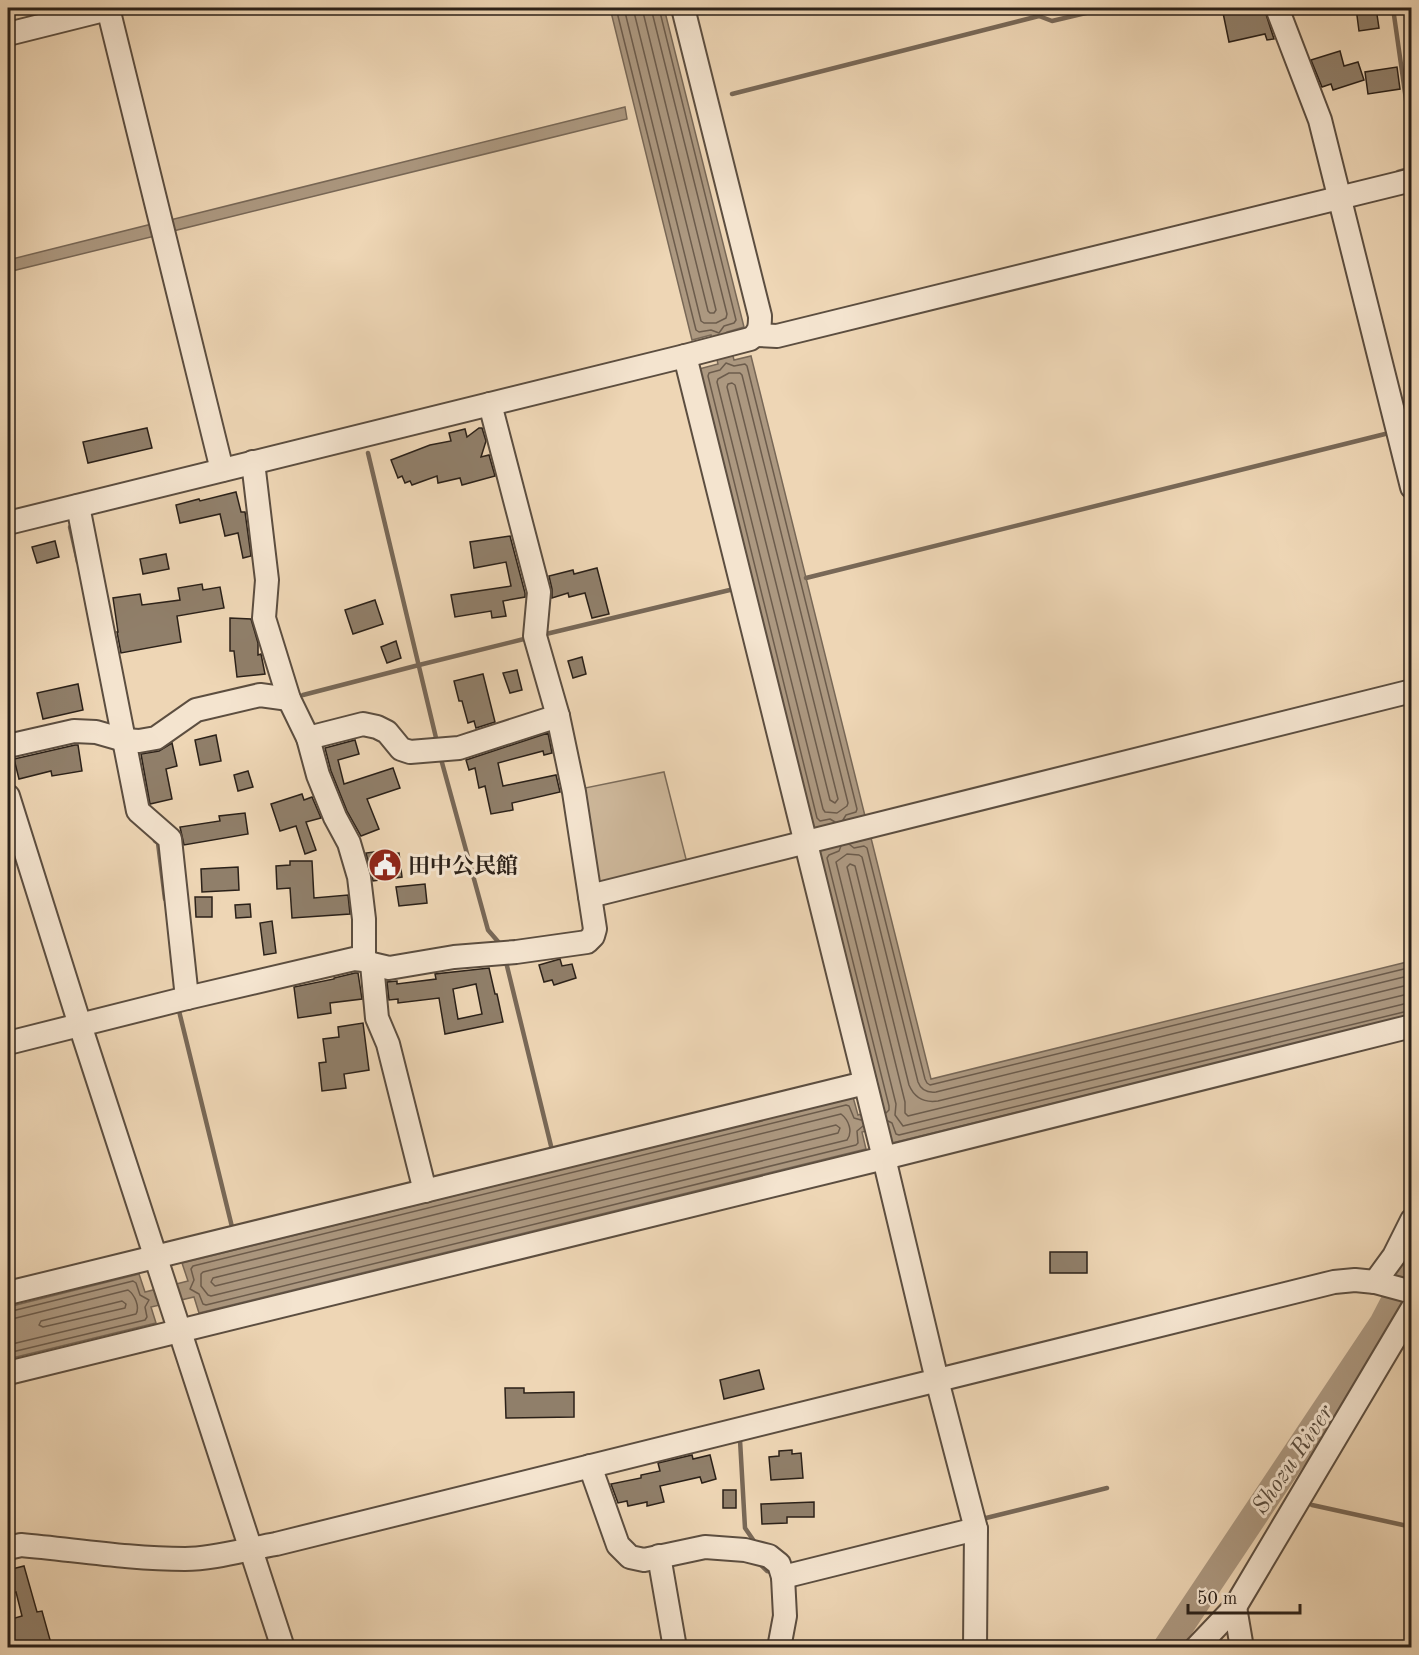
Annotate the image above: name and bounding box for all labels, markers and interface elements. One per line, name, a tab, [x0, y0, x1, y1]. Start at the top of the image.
public building icon: 田中公民館	[367, 847, 403, 883]
place label: 田中公民館	[408, 854, 518, 878]
water label: Shozu River	[1248, 1401, 1339, 1519]
scale bar	[1188, 1577, 1300, 1615]
text: 50 m	[1197, 1590, 1237, 1608]

